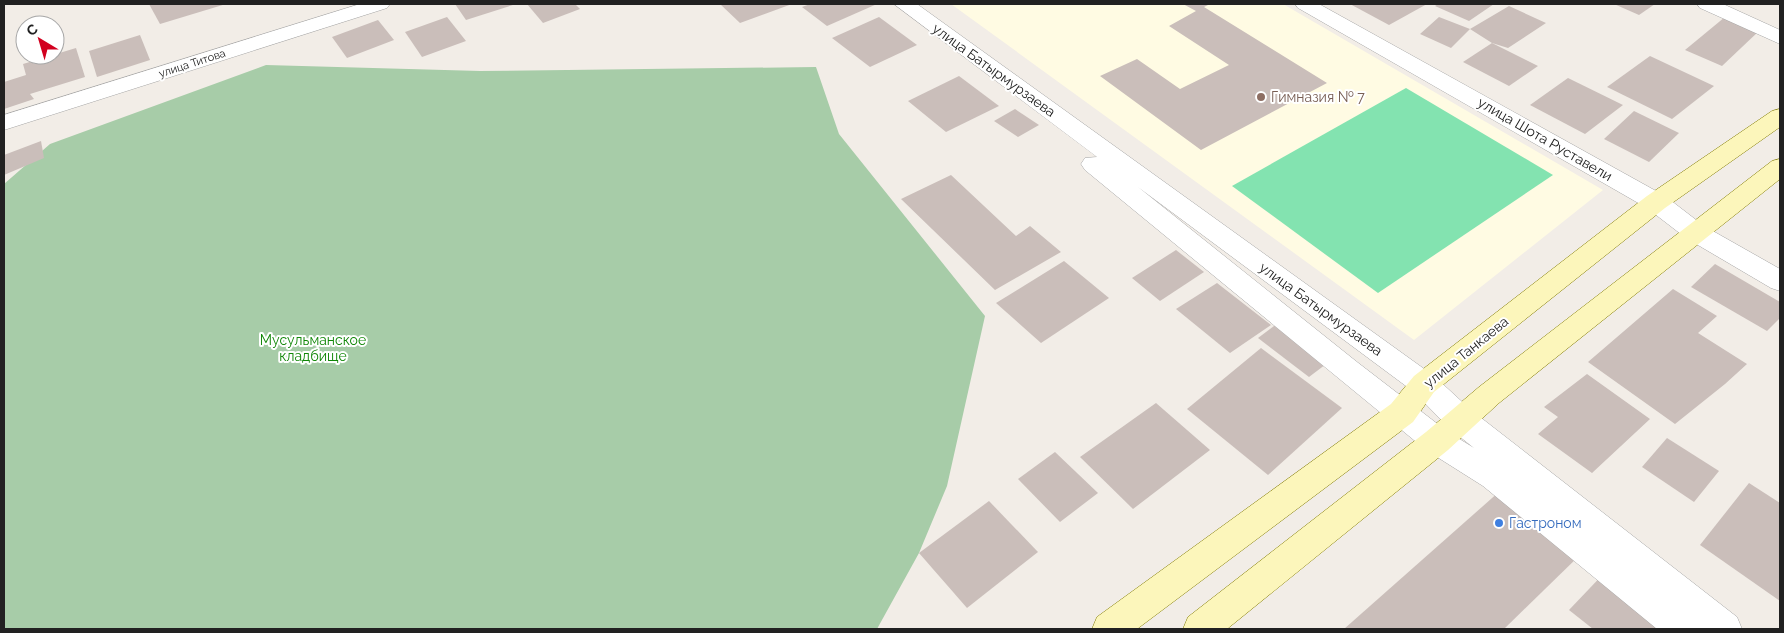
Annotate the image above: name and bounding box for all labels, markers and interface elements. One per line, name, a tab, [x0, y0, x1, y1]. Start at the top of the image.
north arrow	[15, 15, 65, 65]
text: С	[23, 20, 41, 39]
street label: улица Батырмурзаева	[929, 20, 1059, 120]
street label: улица Титова	[157, 47, 227, 80]
place label: Гимназия № 7	[1271, 89, 1365, 105]
marker: Гимназия № 7	[1255, 91, 1267, 103]
street label: улица Шота Руставели	[1475, 94, 1615, 184]
street label: улица Батырмурзаева	[1256, 259, 1386, 359]
street label: улица Танкаева	[1421, 313, 1511, 391]
park label: Мусульманское кладбище	[260, 332, 366, 364]
place label: Гастроном	[1509, 515, 1582, 531]
marker: Гастроном	[1493, 517, 1505, 529]

